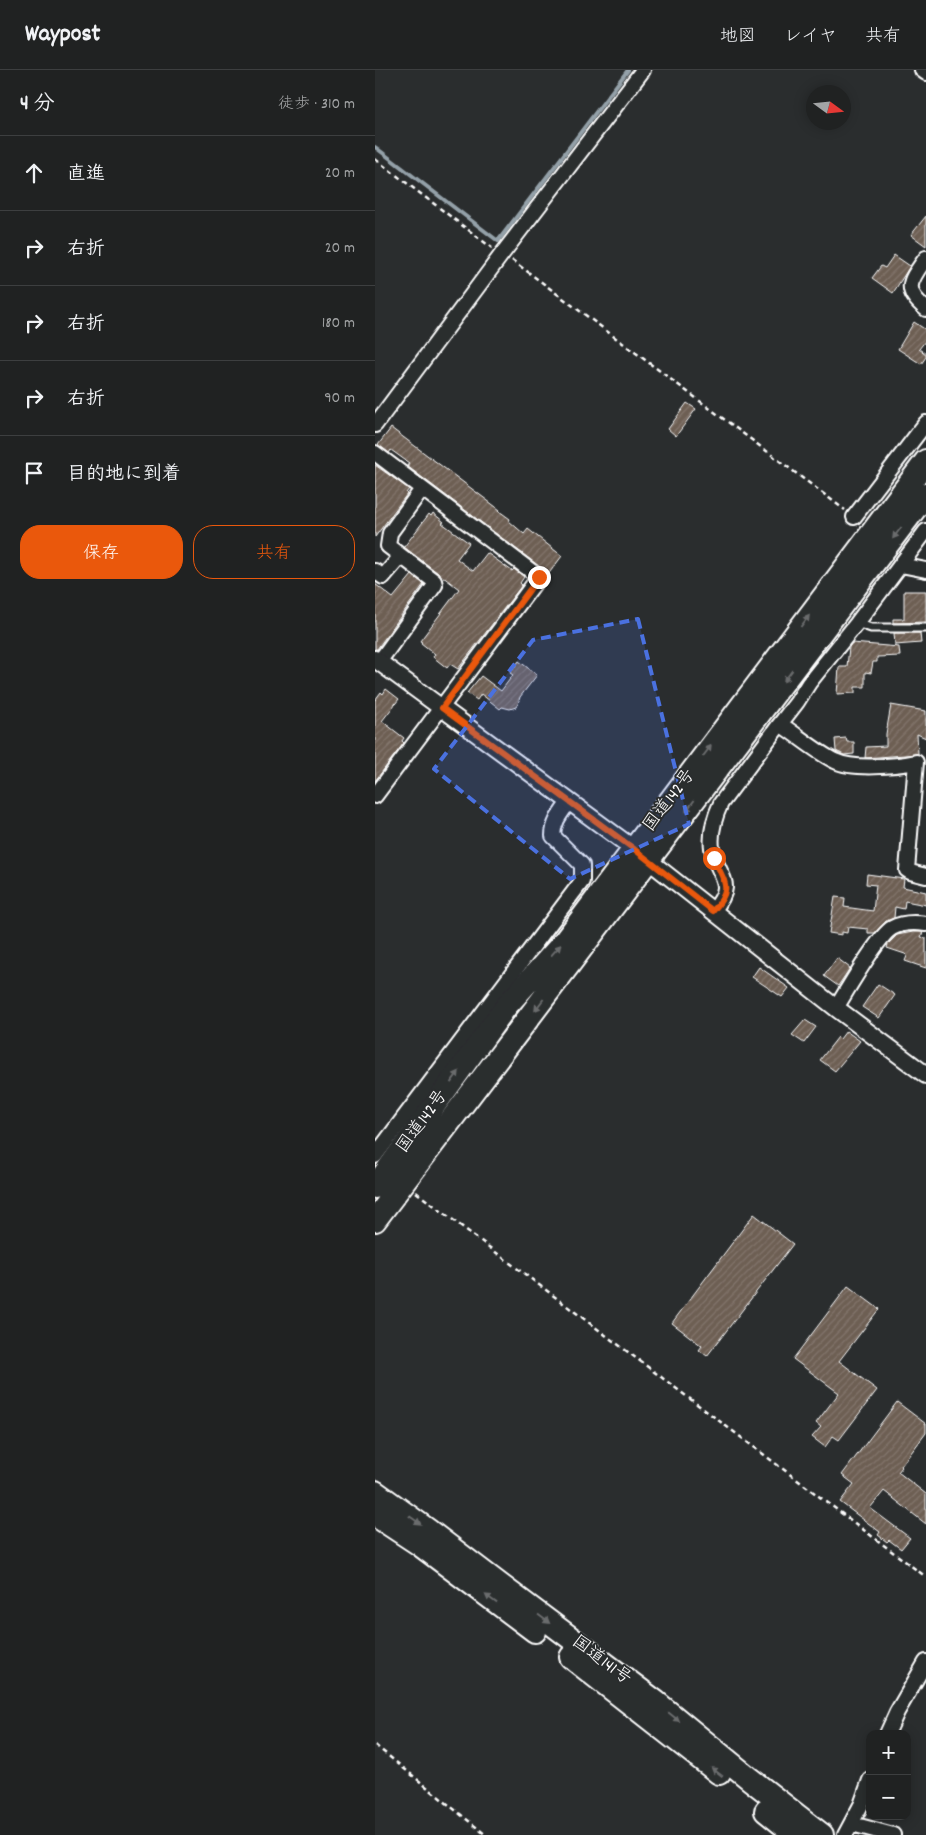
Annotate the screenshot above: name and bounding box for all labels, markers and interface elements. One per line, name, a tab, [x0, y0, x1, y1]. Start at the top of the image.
text: Waypost	[25, 18, 100, 52]
text: 地図	[720, 25, 756, 50]
text: レイヤ	[784, 25, 837, 50]
text: 共有	[865, 25, 901, 50]
north arrow	[806, 85, 851, 130]
text: 4 分	[20, 90, 55, 120]
text: 徒歩 · 310 m	[278, 93, 355, 116]
icon: ahead	[20, 159, 48, 187]
text: 直進	[67, 162, 105, 189]
text: 20 m	[325, 162, 355, 185]
icon: right	[20, 234, 48, 262]
text: 右折	[67, 237, 105, 264]
text: 20 m	[325, 237, 355, 260]
icon: right	[20, 309, 48, 337]
text: 右折	[67, 312, 105, 339]
text: 180 m	[322, 312, 355, 335]
icon: right	[20, 384, 48, 412]
text: 右折	[67, 387, 105, 414]
text: 90 m	[324, 387, 355, 410]
icon: arrive	[20, 459, 48, 487]
text: 目的地に到着	[67, 462, 181, 489]
button: 保存	[20, 525, 183, 579]
button: 共有	[193, 525, 355, 579]
one-way arrow	[892, 526, 902, 540]
route end	[528, 566, 551, 589]
one-way arrow	[799, 615, 810, 628]
one-way arrow	[783, 669, 793, 683]
one-way arrow	[702, 745, 713, 758]
street label: 国道142号	[638, 764, 702, 838]
one-way arrow	[684, 799, 695, 812]
route start	[703, 847, 726, 870]
one-way arrow	[551, 944, 562, 957]
one-way arrow	[534, 998, 544, 1012]
one-way arrow	[450, 1070, 460, 1084]
street label: 国道142号	[391, 1085, 455, 1159]
one-way arrow	[408, 1515, 422, 1525]
one-way arrow	[484, 1594, 498, 1604]
one-way arrow	[537, 1614, 551, 1624]
street label: 国道141号	[566, 1630, 636, 1692]
one-way arrow	[667, 1711, 680, 1722]
map controls	[866, 1730, 911, 1820]
button: +	[866, 1730, 911, 1775]
one-way arrow	[711, 1766, 724, 1777]
button: −	[866, 1775, 911, 1820]

